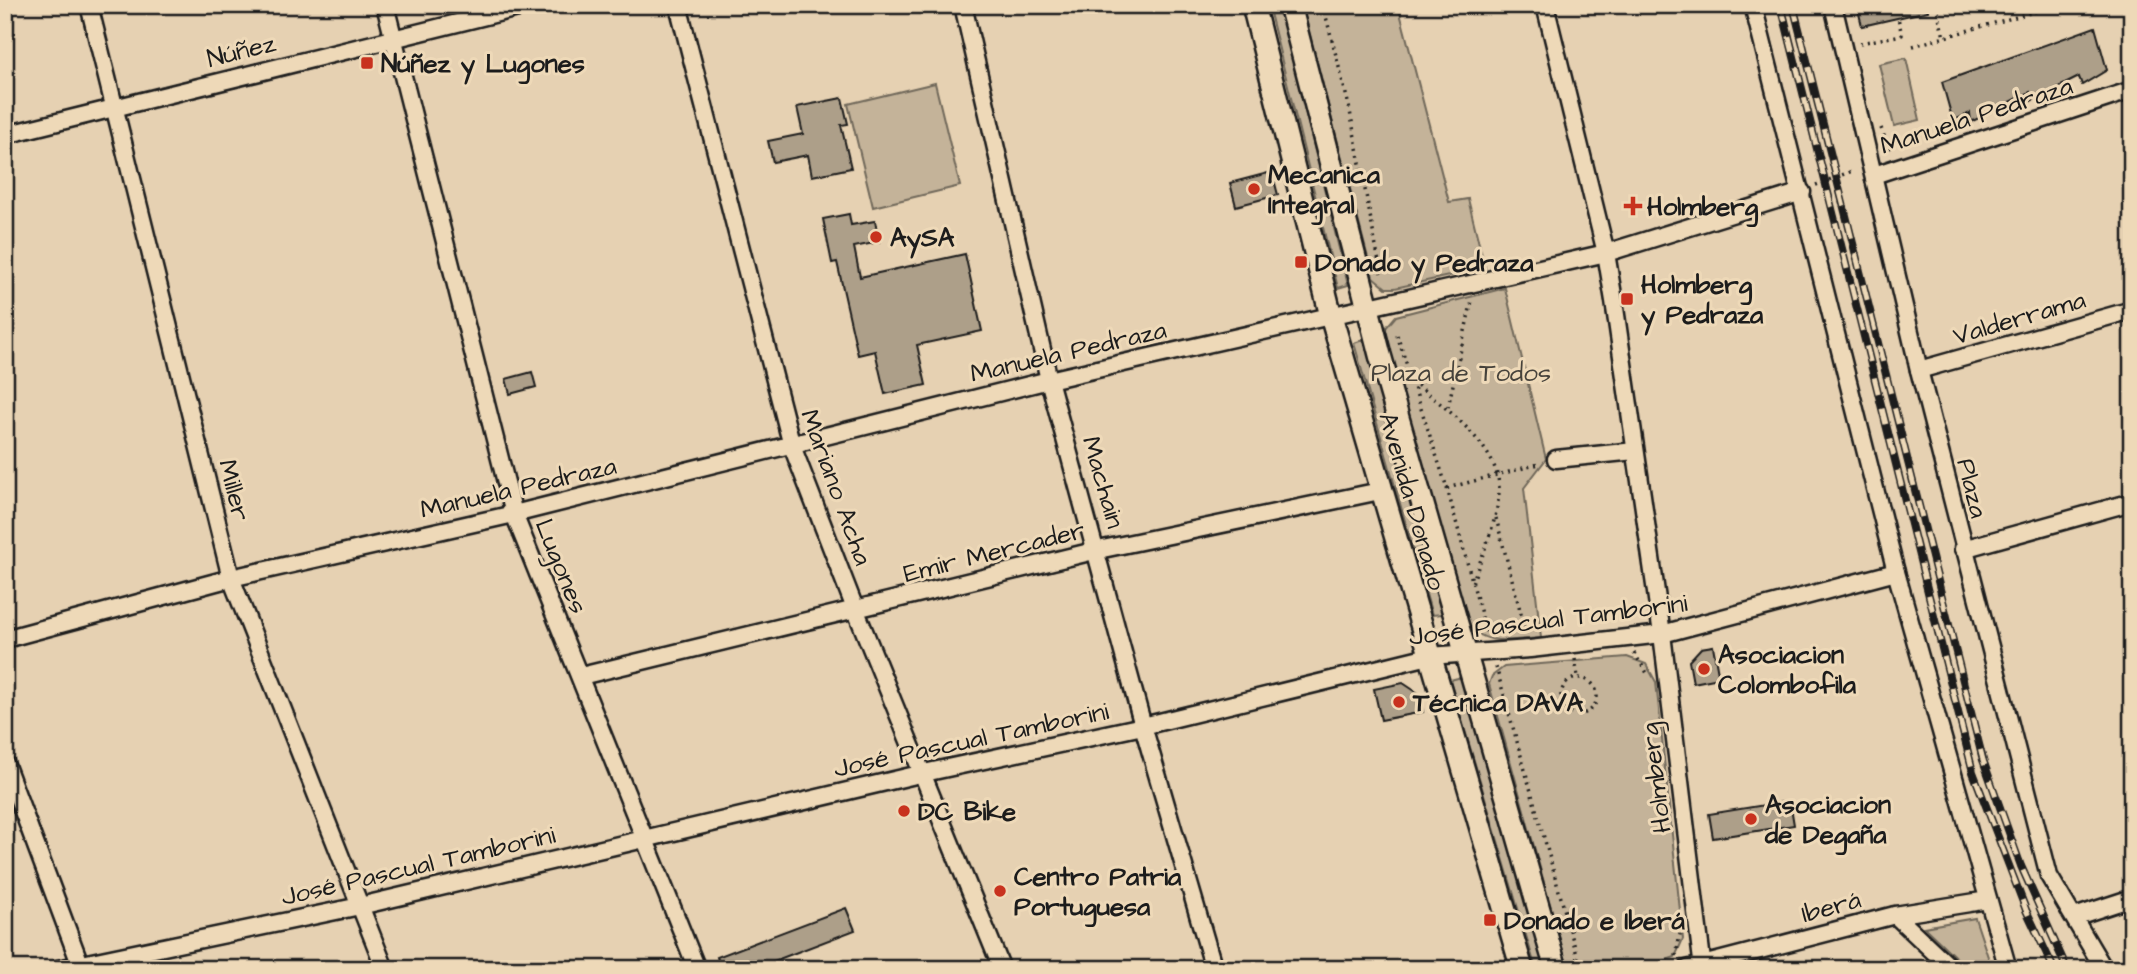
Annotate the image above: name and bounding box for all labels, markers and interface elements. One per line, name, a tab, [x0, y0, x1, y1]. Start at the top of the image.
street label: Núñez	[203, 25, 279, 77]
place label: Núñez y Lugones	[381, 46, 585, 85]
marker: Núñez y Lugones	[359, 55, 375, 71]
street label: Manuela Pedraza	[1875, 68, 2077, 164]
place label: Mecanica Integral	[1268, 157, 1381, 226]
marker: Mecanica Integral	[1246, 181, 1262, 197]
place label: Holmberg	[1647, 189, 1759, 228]
marker: Holmberg	[1625, 198, 1641, 214]
place label: AySA	[890, 220, 955, 259]
marker: AySA	[868, 229, 884, 245]
place label: Donado y Pedraza	[1315, 245, 1534, 284]
marker: Donado y Pedraza	[1293, 254, 1309, 270]
place label: Holmberg y Pedraza	[1641, 267, 1764, 336]
street label: Valderrama	[1949, 282, 2090, 354]
marker: Holmberg y Pedraza	[1619, 291, 1635, 307]
street label: Manuela Pedraza	[967, 312, 1170, 392]
park label: Plaza de Todos	[1371, 355, 1551, 391]
street label: Mariano Acha	[791, 404, 881, 570]
street label: Avenida Donado	[1369, 408, 1455, 595]
street label: Machain	[1073, 432, 1133, 533]
street label: Manuela Pedraza	[417, 448, 620, 528]
street label: Plaza	[1947, 455, 1997, 522]
street label: Miller	[209, 456, 259, 525]
street label: Emir Mercader	[900, 512, 1089, 592]
street label: Lugones	[524, 514, 596, 620]
street label: José Pascual Tamborini	[1407, 585, 1689, 655]
place label: Asociacion Colombofila	[1718, 637, 1857, 703]
marker: Asociacion Colombofila	[1696, 661, 1712, 677]
place label: Técnica DAVA	[1412, 685, 1584, 721]
street label: José Pascual Tamborini	[830, 693, 1112, 787]
marker: Técnica DAVA	[1391, 694, 1407, 710]
street label: Holmberg	[1631, 720, 1683, 835]
place label: Asociacion de Degaña	[1764, 787, 1891, 856]
place label: DC Bike	[918, 794, 1016, 830]
marker: DC Bike	[896, 803, 912, 819]
marker: Asociacion de Degaña	[1743, 811, 1759, 827]
street label: José Pascual Tamborini	[278, 817, 559, 915]
place label: Centro Patria Portuguesa	[1014, 859, 1182, 928]
street label: Iberá	[1798, 882, 1865, 932]
marker: Centro Patria Portuguesa	[992, 883, 1008, 899]
place label: Donado e Iberá	[1504, 903, 1686, 939]
marker: Donado e Iberá	[1482, 912, 1498, 928]

